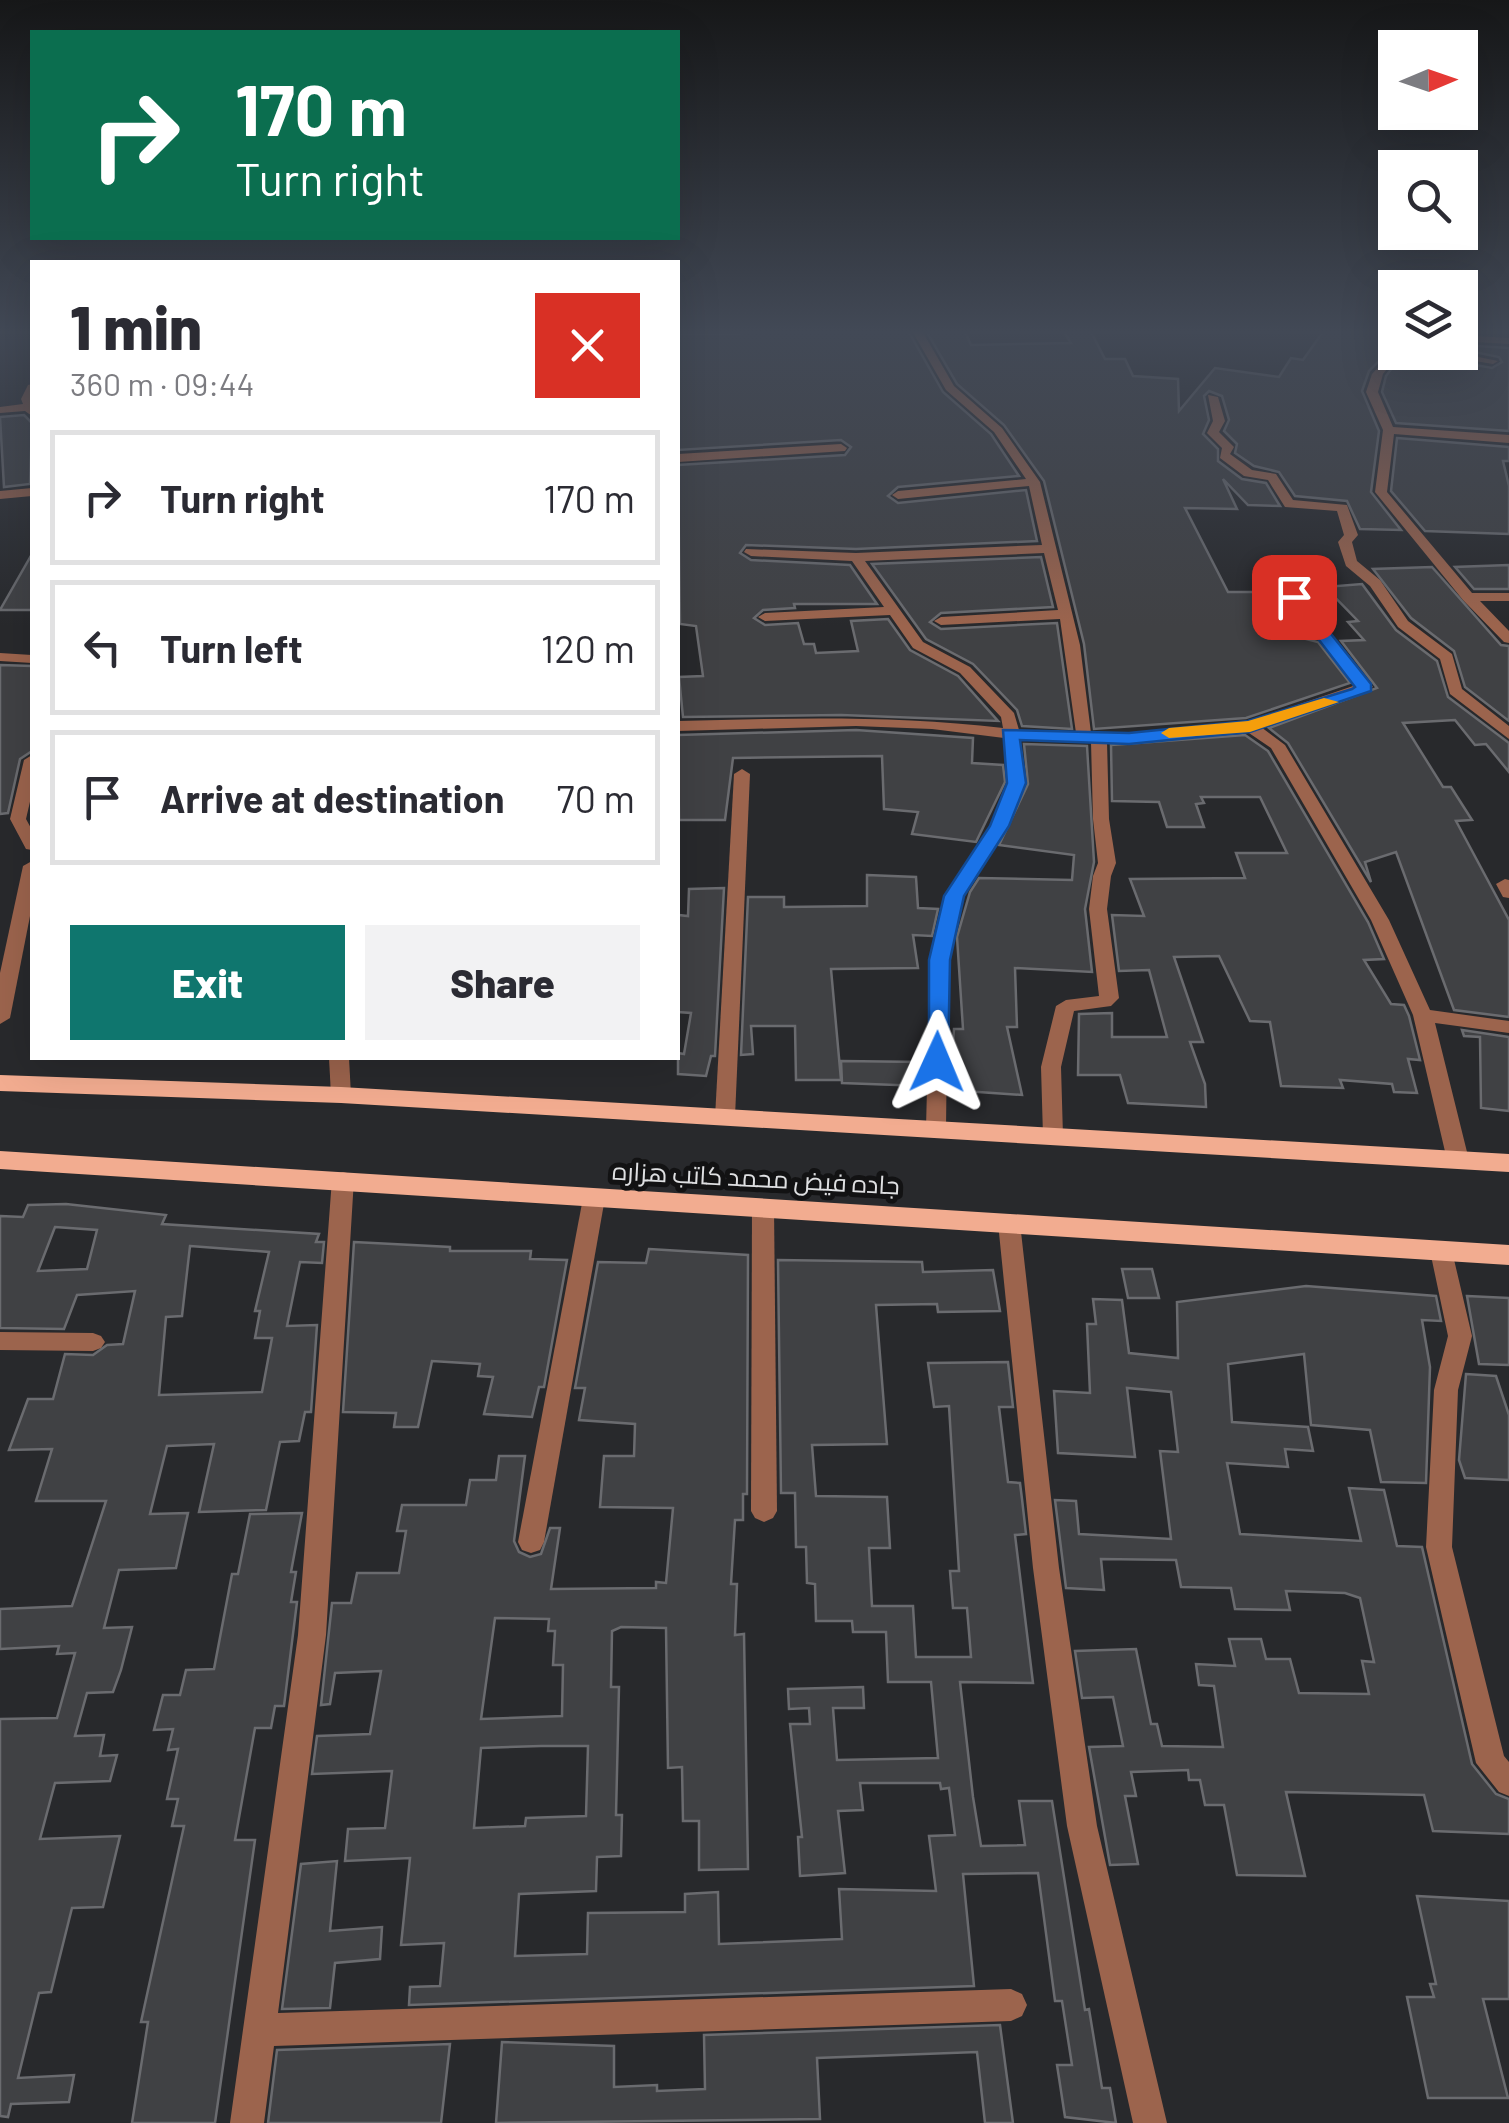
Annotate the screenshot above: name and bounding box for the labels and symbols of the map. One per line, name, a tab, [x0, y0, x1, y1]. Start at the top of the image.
north arrow	[1378, 30, 1478, 130]
pin	[1252, 555, 1337, 640]
position arrow	[885, 1010, 989, 1114]
street label: جاده فیض محمد کاتب هزاره	[611, 1154, 901, 1201]

